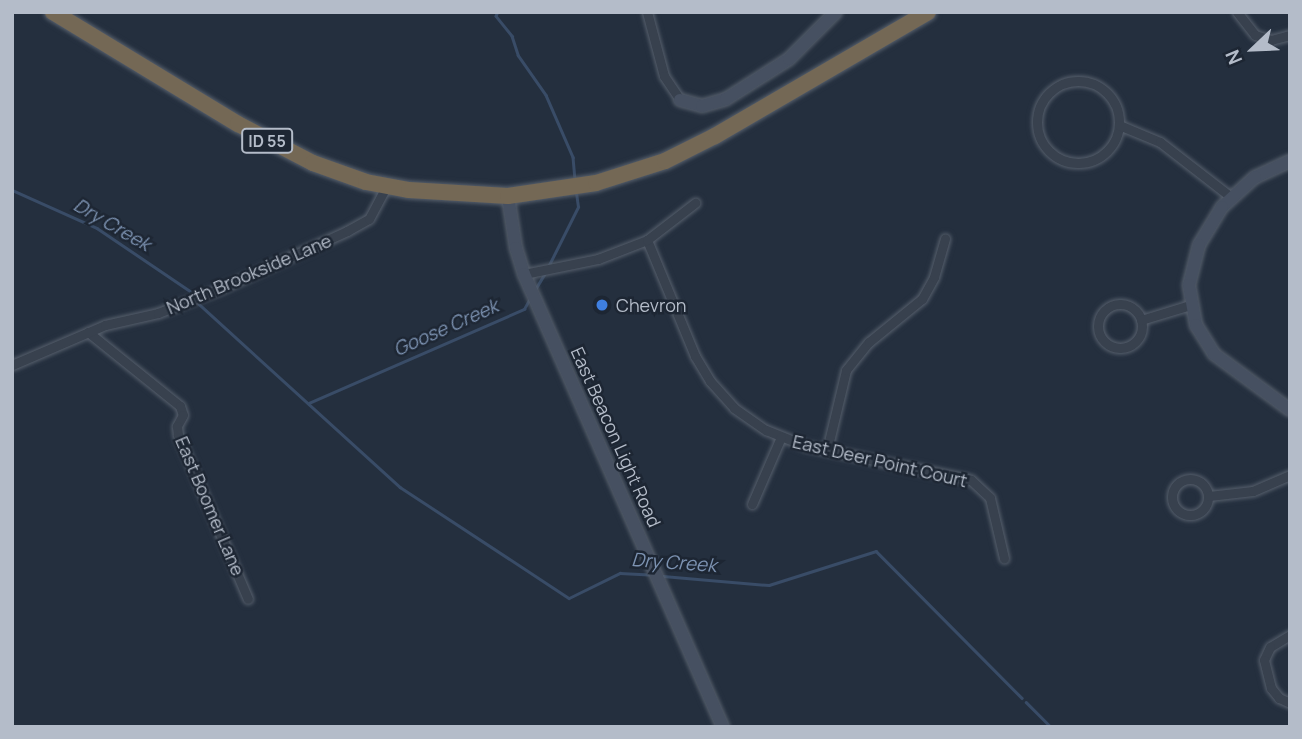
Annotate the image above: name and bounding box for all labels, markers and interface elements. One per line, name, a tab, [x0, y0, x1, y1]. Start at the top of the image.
north arrow	[1218, 14, 1288, 84]
text: N	[1219, 46, 1248, 69]
road number: ID 55	[241, 128, 293, 154]
water label: Dry Creek	[69, 194, 155, 256]
street label: North Brookside Lane	[163, 229, 335, 319]
place label: Chevron	[616, 294, 687, 316]
water label: Goose Creek	[390, 295, 502, 361]
marker: Chevron	[594, 297, 610, 313]
street label: East Beacon Light Road	[567, 344, 665, 530]
street label: East Deer Point Court	[790, 430, 970, 492]
street label: East Boomer Lane	[171, 433, 249, 579]
water label: Dry Creek	[631, 549, 717, 577]

